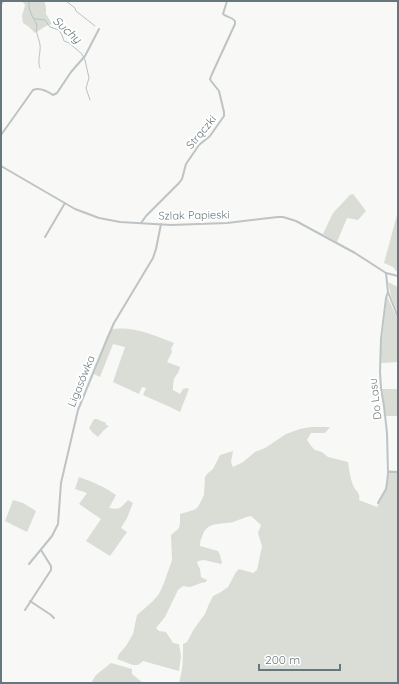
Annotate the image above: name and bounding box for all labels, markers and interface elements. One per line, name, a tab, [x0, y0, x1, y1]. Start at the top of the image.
water label: Suchy	[50, 13, 86, 47]
street label: Strączki	[183, 112, 219, 152]
street label: Szlak Papieski	[158, 207, 230, 223]
street label: Ligasówka	[64, 353, 98, 409]
street label: Do Lasu	[366, 378, 384, 420]
scale bar	[259, 646, 340, 672]
text: 200 m	[265, 652, 300, 667]

